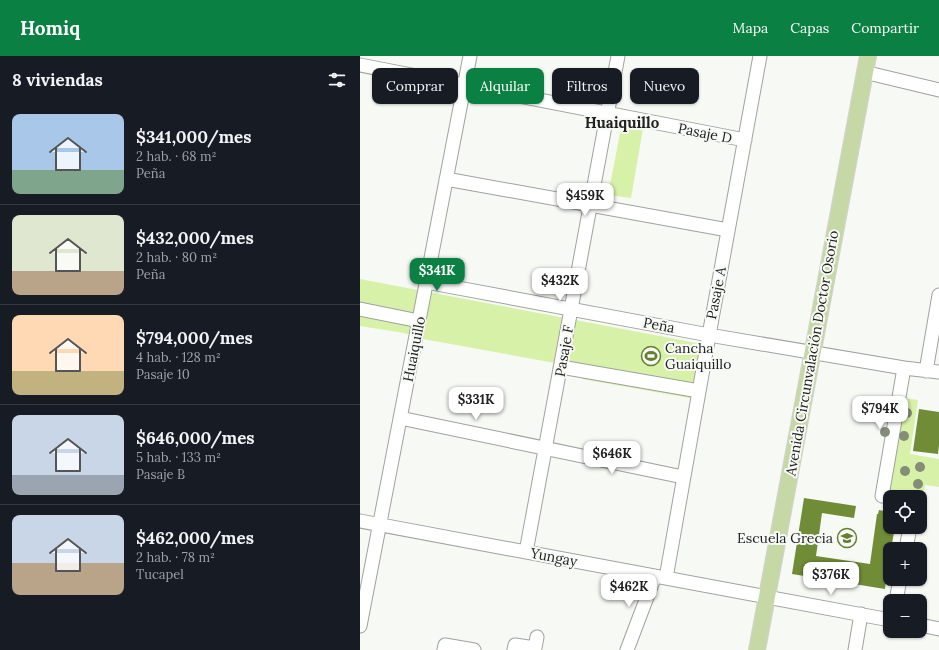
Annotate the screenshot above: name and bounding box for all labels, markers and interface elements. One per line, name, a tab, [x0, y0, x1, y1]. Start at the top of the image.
text: Homiq	[20, 16, 80, 40]
text: Mapa	[733, 19, 768, 37]
text: Capas	[790, 19, 829, 37]
text: Compartir	[851, 19, 919, 37]
chip: Comprar	[372, 68, 458, 104]
chip: Alquilar	[466, 68, 544, 104]
chip: Filtros	[552, 68, 622, 104]
chip: Nuevo	[630, 68, 699, 104]
text: 8 viviendas	[12, 69, 103, 91]
icon: filters	[326, 69, 348, 91]
district label: Huaiquillo	[585, 113, 660, 132]
street label: Pasaje D	[676, 119, 734, 147]
text: $341,000/mes	[136, 126, 251, 148]
icon: home	[44, 130, 92, 178]
text: 2 hab. · 68 m²	[136, 148, 217, 165]
text: Peña	[136, 165, 165, 182]
pin: $459K	[557, 183, 613, 217]
text: $459K	[566, 187, 604, 204]
text: $432,000/mes	[136, 227, 254, 249]
street label: Avenida Circunvalación Doctor Osorio	[781, 229, 842, 478]
icon: home	[44, 231, 92, 279]
text: 2 hab. · 80 m²	[136, 249, 217, 266]
pin: $341K	[409, 258, 465, 292]
text: $341K	[419, 262, 455, 279]
street label: Pasaje A	[702, 265, 730, 321]
text: Peña	[136, 266, 165, 283]
pin: $432K	[532, 268, 588, 302]
text: $432K	[541, 272, 579, 289]
street label: Peña	[642, 313, 676, 337]
street label: Huaiquillo	[399, 315, 429, 383]
street label: Pasaje F	[551, 324, 577, 378]
text: $794,000/mes	[136, 327, 253, 349]
icon: home	[44, 331, 92, 379]
place label: Cancha Guaiquillo	[665, 339, 731, 373]
sports icon: Cancha Guaiquillo	[640, 345, 662, 367]
text: 4 hab. · 128 m²	[136, 349, 221, 366]
text: Pasaje 10	[136, 366, 190, 383]
pin: $331K	[448, 387, 504, 421]
text: $331K	[458, 391, 494, 408]
pin: $794K	[852, 396, 908, 430]
text: $794K	[861, 400, 899, 417]
text: $646,000/mes	[136, 427, 255, 449]
icon: home	[44, 431, 92, 479]
pin: $646K	[584, 441, 640, 475]
text: $646K	[593, 445, 631, 462]
text: 5 hab. · 133 m²	[136, 449, 221, 466]
text: Pasaje B	[136, 466, 185, 483]
map controls	[883, 490, 927, 638]
button: locate	[883, 490, 927, 534]
text: $462,000/mes	[136, 527, 254, 549]
school or university icon: Escuela Grecia	[836, 527, 858, 549]
place label: Escuela Grecia	[737, 529, 833, 547]
icon: home	[44, 531, 92, 579]
button: +	[883, 542, 927, 586]
street label: Yungay	[528, 543, 580, 570]
text: 2 hab. · 78 m²	[136, 549, 215, 566]
pin: $376K	[803, 562, 859, 596]
text: Tucapel	[136, 566, 184, 583]
text: $376K	[812, 566, 850, 583]
pin: $462K	[601, 574, 657, 608]
text: $462K	[610, 578, 648, 595]
button: −	[883, 594, 927, 638]

